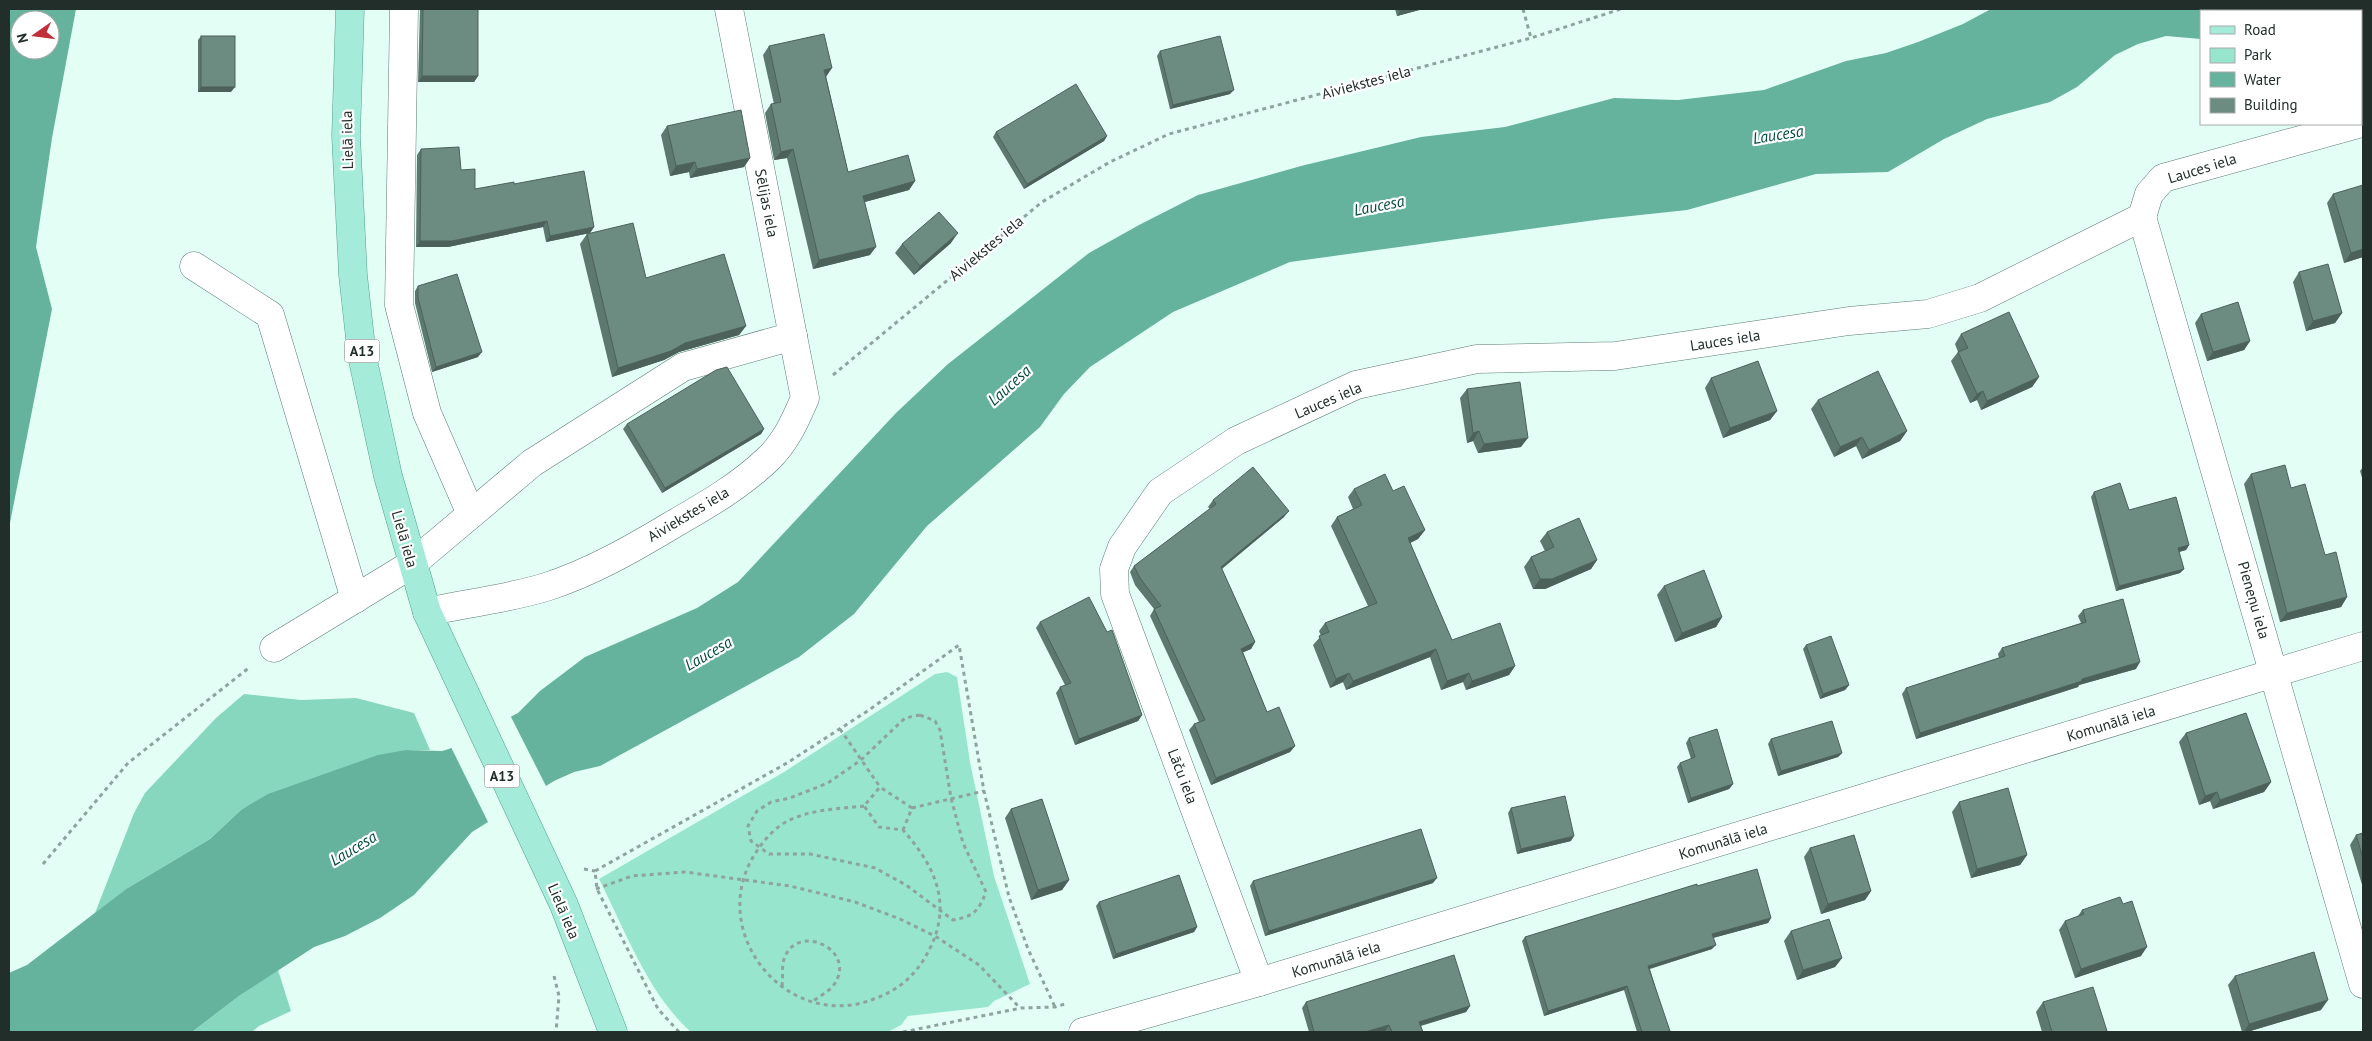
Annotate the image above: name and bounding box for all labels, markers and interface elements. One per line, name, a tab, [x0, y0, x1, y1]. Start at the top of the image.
north arrow	[10, 10, 60, 60]
legend	[2200, 10, 2362, 125]
text: Road	[2244, 20, 2276, 39]
text: N	[13, 32, 32, 45]
text: Park	[2244, 45, 2272, 64]
street label: Aiviekstes iela	[1319, 61, 1413, 103]
text: Water	[2244, 70, 2281, 89]
text: Building	[2244, 95, 2298, 114]
street label: Lielā iela	[337, 110, 357, 170]
water label: Laucesa	[1751, 120, 1805, 148]
street label: Lauces iela	[2165, 149, 2239, 187]
street label: Sēlijas iela	[751, 167, 783, 239]
water label: Laucesa	[1352, 190, 1406, 220]
street label: Aiviekstes iela	[945, 211, 1027, 285]
street label: Lauces iela	[1689, 325, 1761, 355]
road number: A13	[344, 340, 380, 362]
water label: Laucesa	[983, 360, 1035, 410]
street label: Lauces iela	[1292, 377, 1364, 423]
street label: Aiviekstes iela	[644, 482, 732, 546]
street label: Lielā iela	[388, 508, 422, 570]
street label: Pieneņu iela	[2234, 559, 2274, 641]
water label: Laucesa	[681, 631, 735, 674]
street label: Komunālā iela	[2064, 701, 2158, 745]
street label: Lāču iela	[1164, 746, 1202, 806]
road number: A13	[484, 764, 520, 788]
street label: Komunālā iela	[1676, 819, 1770, 863]
water label: Laucesa	[326, 826, 380, 870]
street label: Lielā iela	[544, 880, 584, 942]
street label: Komunālā iela	[1289, 937, 1383, 981]

